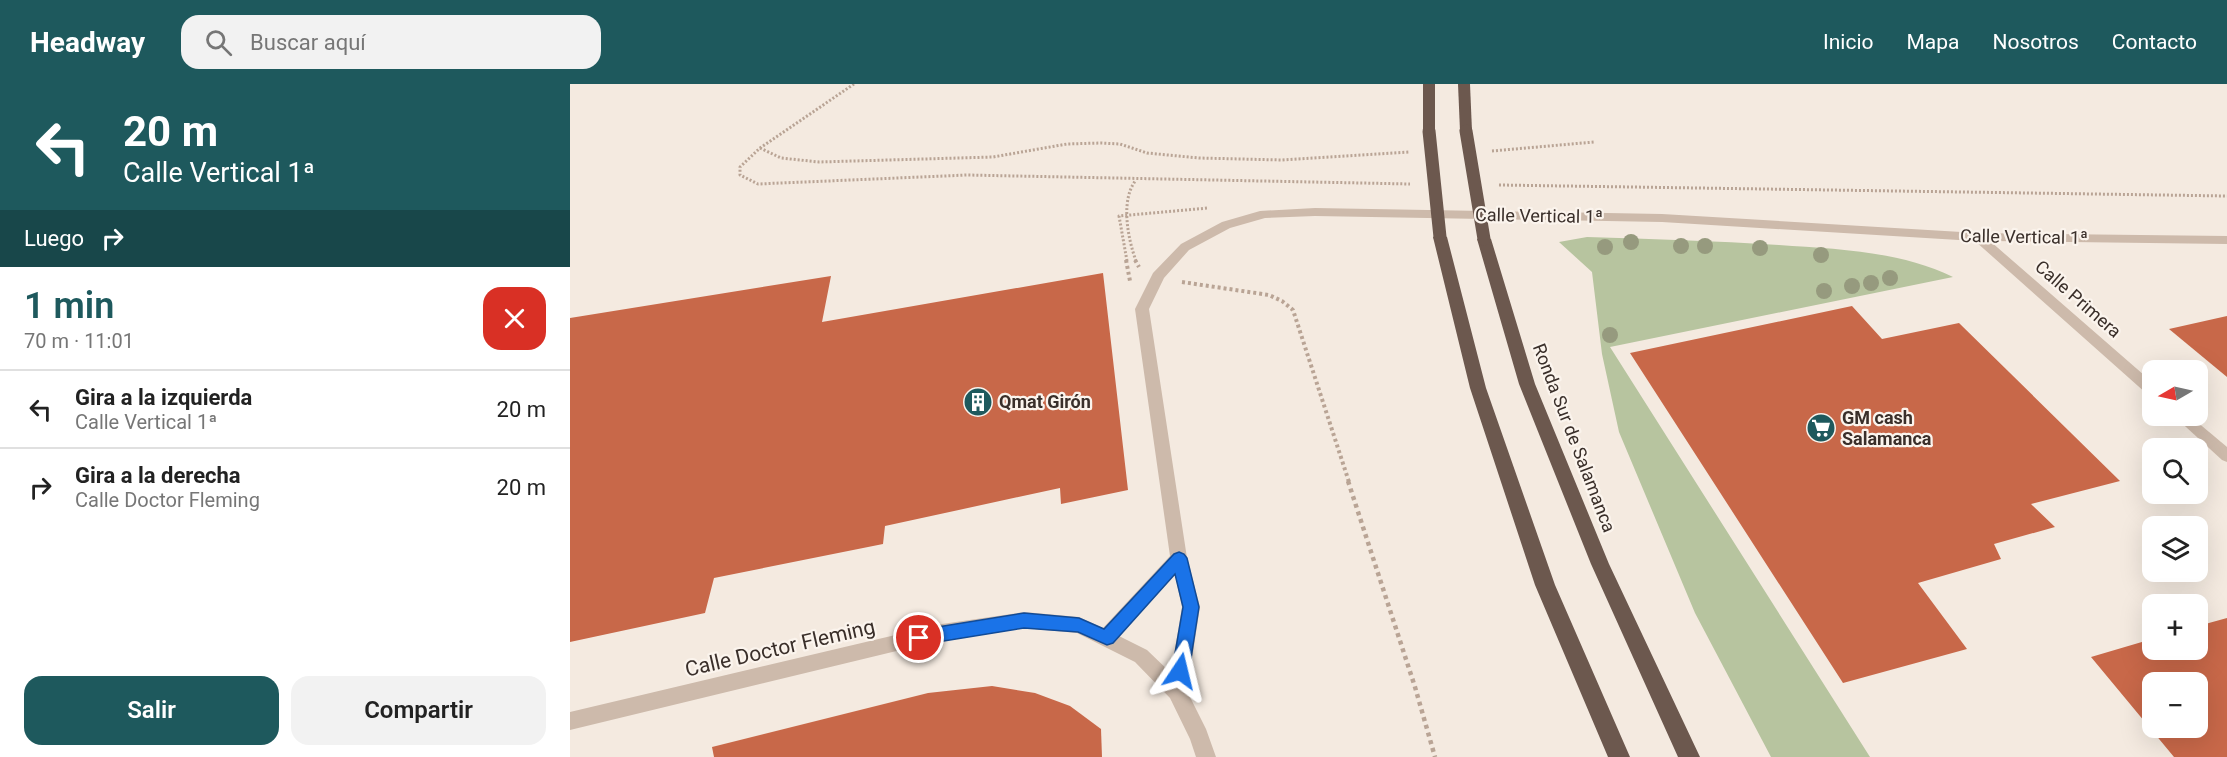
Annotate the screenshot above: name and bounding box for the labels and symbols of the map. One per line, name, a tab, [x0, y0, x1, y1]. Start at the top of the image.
street label: Calle Vertical 1ª	[1475, 204, 1603, 227]
street label: Calle Vertical 1ª	[1960, 225, 2088, 248]
street label: Calle Primera	[2031, 256, 2126, 342]
street label: Ronda Sur de Salamanca	[1529, 341, 1620, 535]
north arrow	[2142, 360, 2208, 426]
building icon: Qmat Girón	[962, 386, 994, 418]
place label: Qmat Girón	[999, 391, 1091, 412]
place label: GM cash Salamanca	[1842, 407, 1932, 449]
supermarket icon: GM cash Salamanca	[1805, 412, 1837, 444]
pin	[893, 612, 944, 663]
street label: Calle Doctor Fleming	[683, 614, 877, 682]
position arrow	[1148, 639, 1212, 703]

